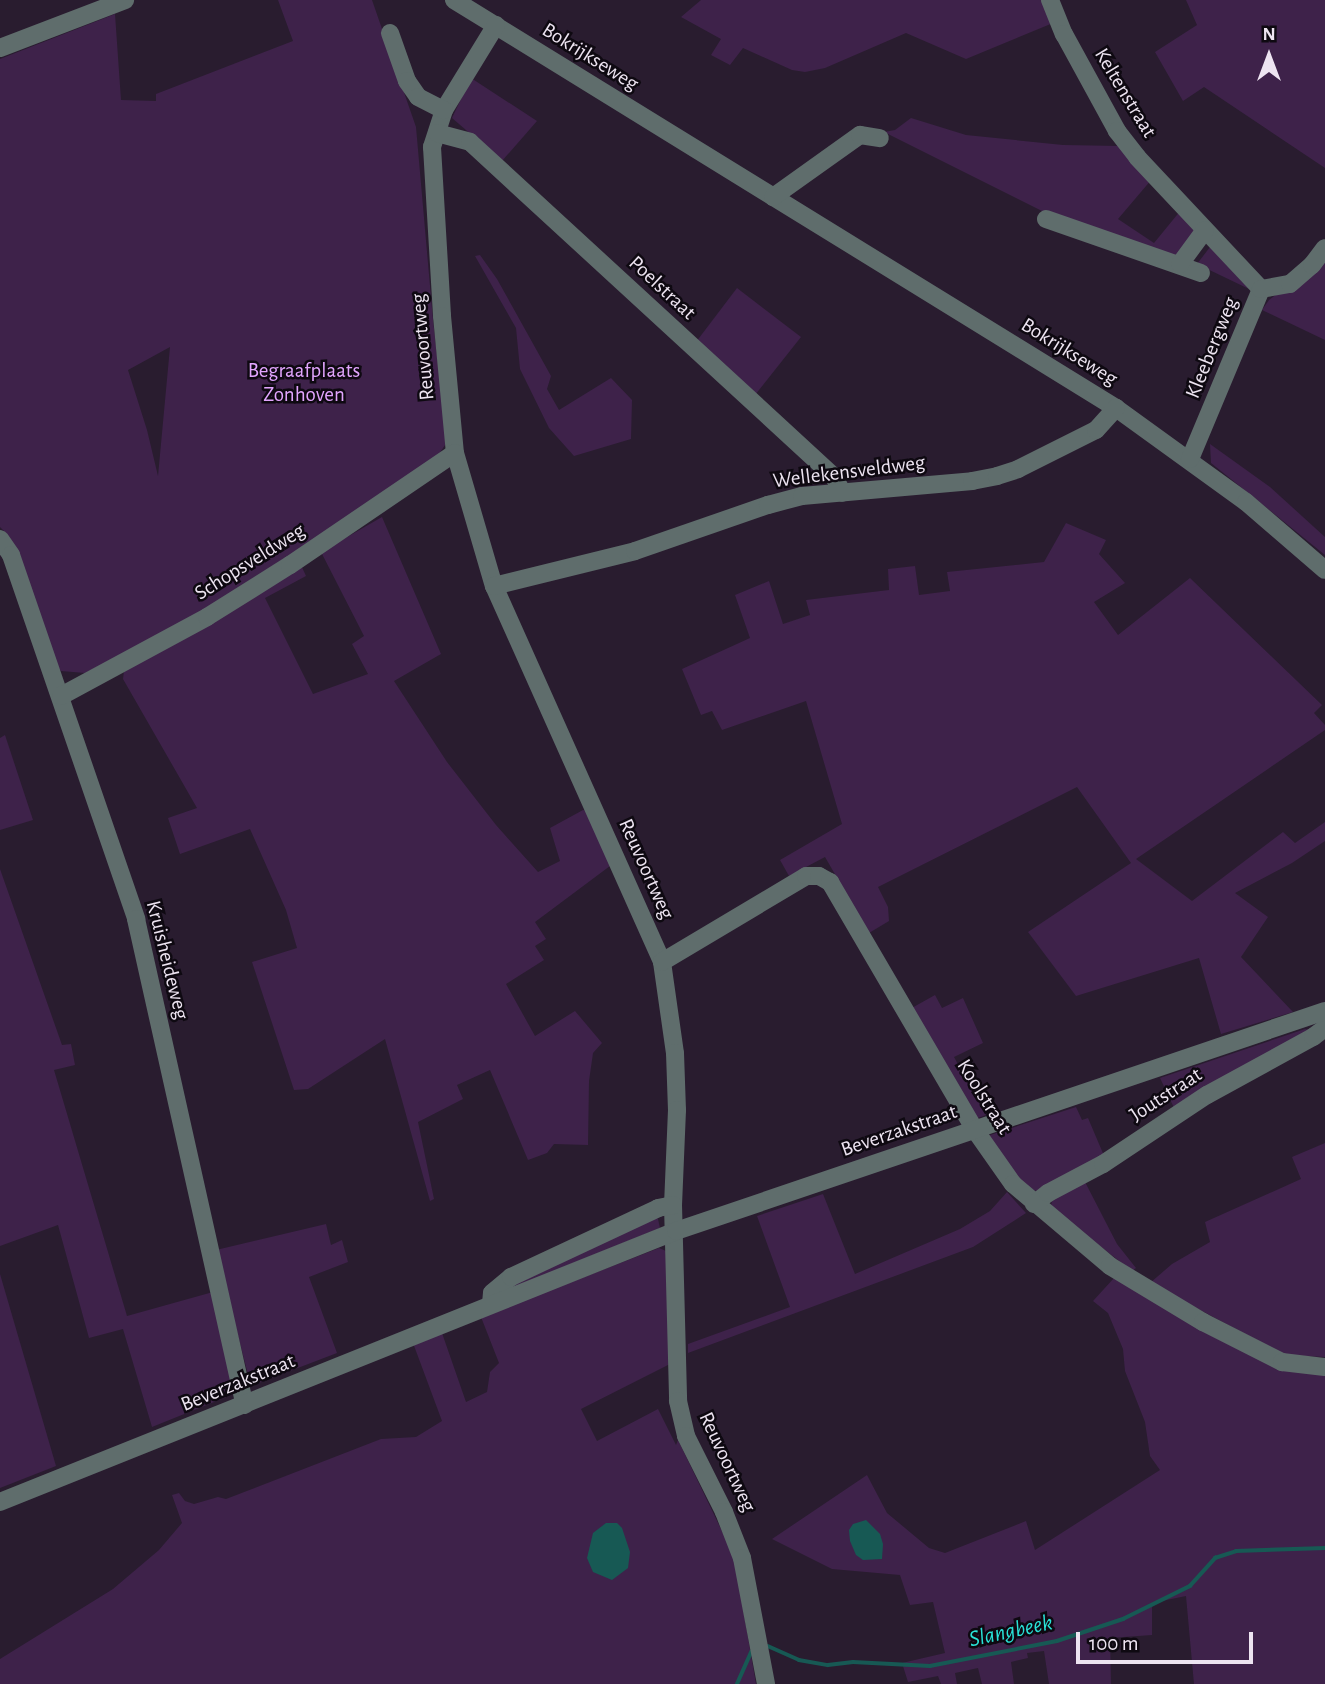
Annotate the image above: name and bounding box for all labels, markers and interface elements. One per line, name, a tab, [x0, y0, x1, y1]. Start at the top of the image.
street label: Bokrijkseweg	[537, 17, 643, 97]
north arrow	[1234, 21, 1304, 91]
text: N	[1262, 25, 1276, 44]
street label: Keltenstraat	[1088, 44, 1162, 142]
street label: Poelstraat	[623, 251, 701, 325]
street label: Reuvoortweg	[406, 293, 440, 401]
street label: Kleebergweg	[1180, 294, 1244, 402]
street label: Bokrijkseweg	[1016, 312, 1122, 392]
park label: Begraafplaats Zonhoven	[248, 358, 360, 408]
street label: Wellekensveldweg	[772, 450, 926, 494]
street label: Schopsveldweg	[190, 518, 310, 606]
street label: Reuvoortweg	[613, 815, 679, 923]
street label: Kruisheideweg	[140, 898, 194, 1022]
street label: Koolstraat	[951, 1055, 1017, 1139]
street label: Joutstraat	[1125, 1062, 1207, 1128]
street label: Beverzakstraat	[838, 1099, 960, 1163]
street label: Beverzakstraat	[177, 1349, 299, 1417]
street label: Reuvoortweg	[693, 1408, 761, 1516]
water label: Slangbeek	[967, 1610, 1055, 1654]
scale bar	[1080, 1618, 1257, 1662]
text: 100 m	[1089, 1633, 1139, 1654]

